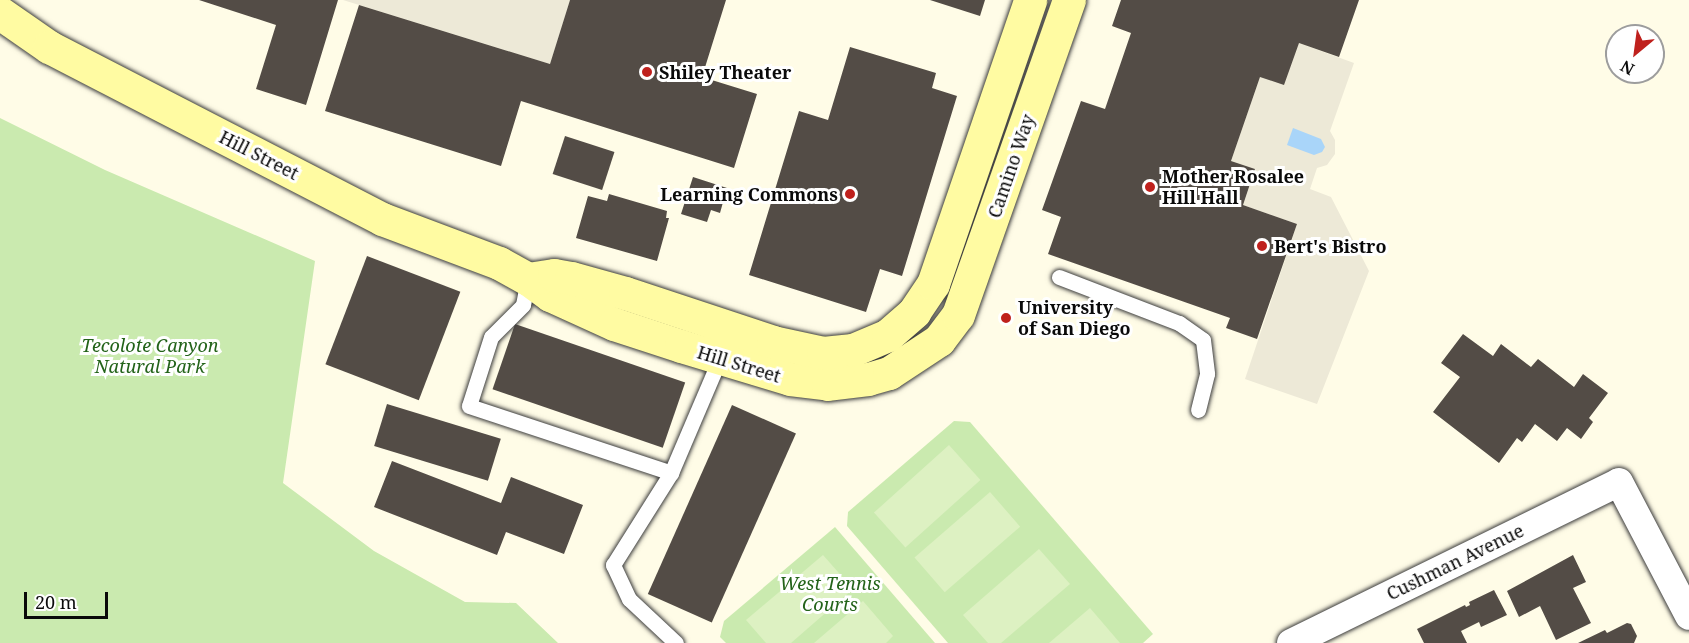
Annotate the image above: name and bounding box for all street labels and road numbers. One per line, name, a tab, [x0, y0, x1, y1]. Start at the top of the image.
street label: Camino Way	[983, 111, 1039, 221]
street label: Hill Street	[216, 126, 302, 184]
street label: Hill Street	[695, 341, 783, 387]
street label: Cushman Avenue	[1383, 519, 1527, 605]

